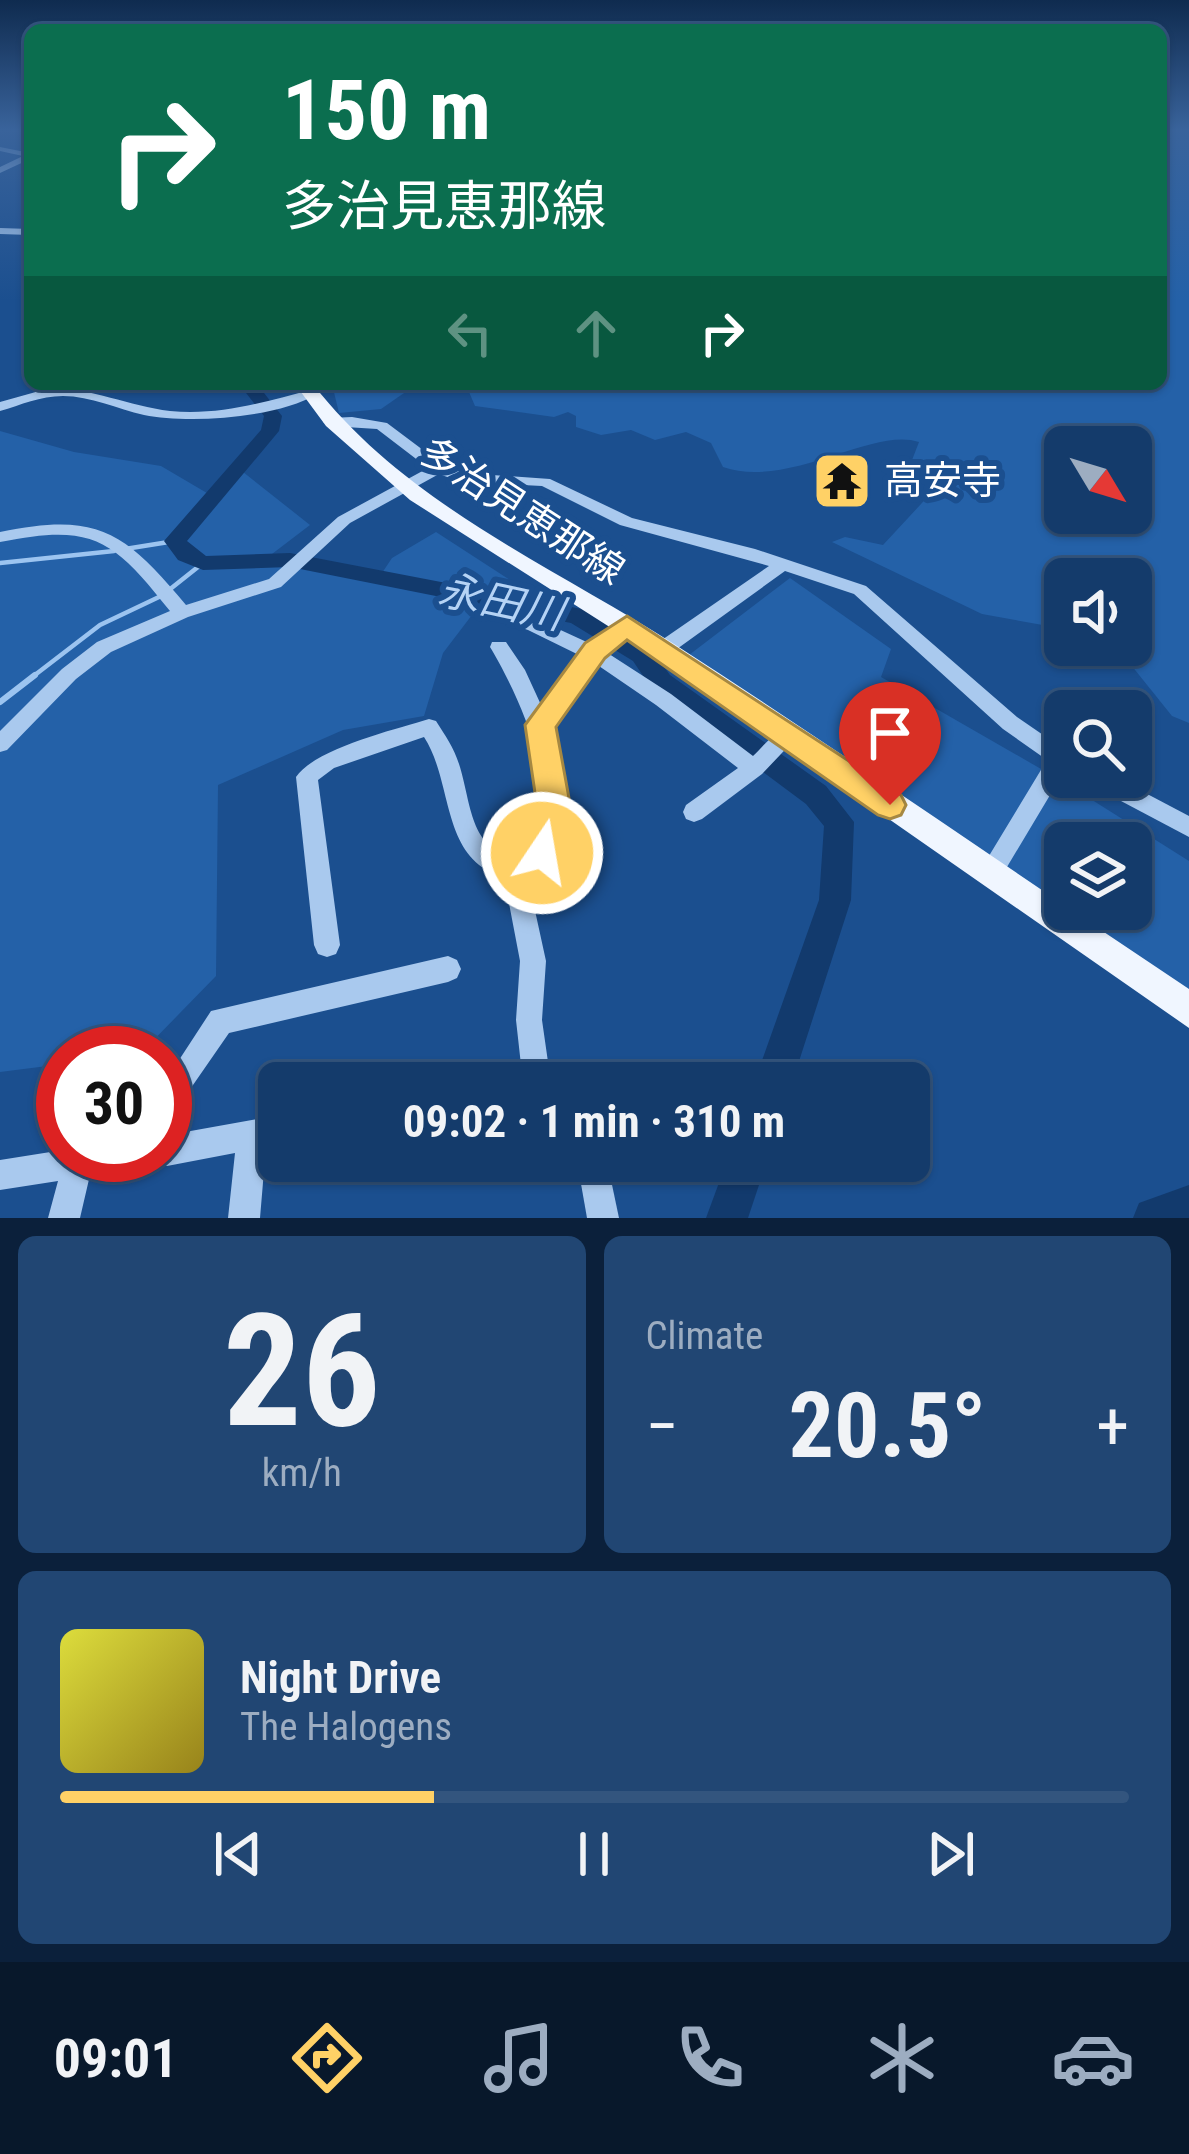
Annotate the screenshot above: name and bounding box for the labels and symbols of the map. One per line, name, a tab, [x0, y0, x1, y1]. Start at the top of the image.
north arrow	[1044, 426, 1152, 534]
street label: 多治見恵那線	[411, 428, 633, 594]
temple icon: 高安寺	[811, 450, 873, 512]
place label: 高安寺	[884, 458, 1001, 504]
water label: 永田川	[434, 565, 572, 640]
pin	[839, 682, 941, 805]
position arrow	[479, 790, 605, 916]
speed limit sign: 30	[36, 1026, 192, 1182]

